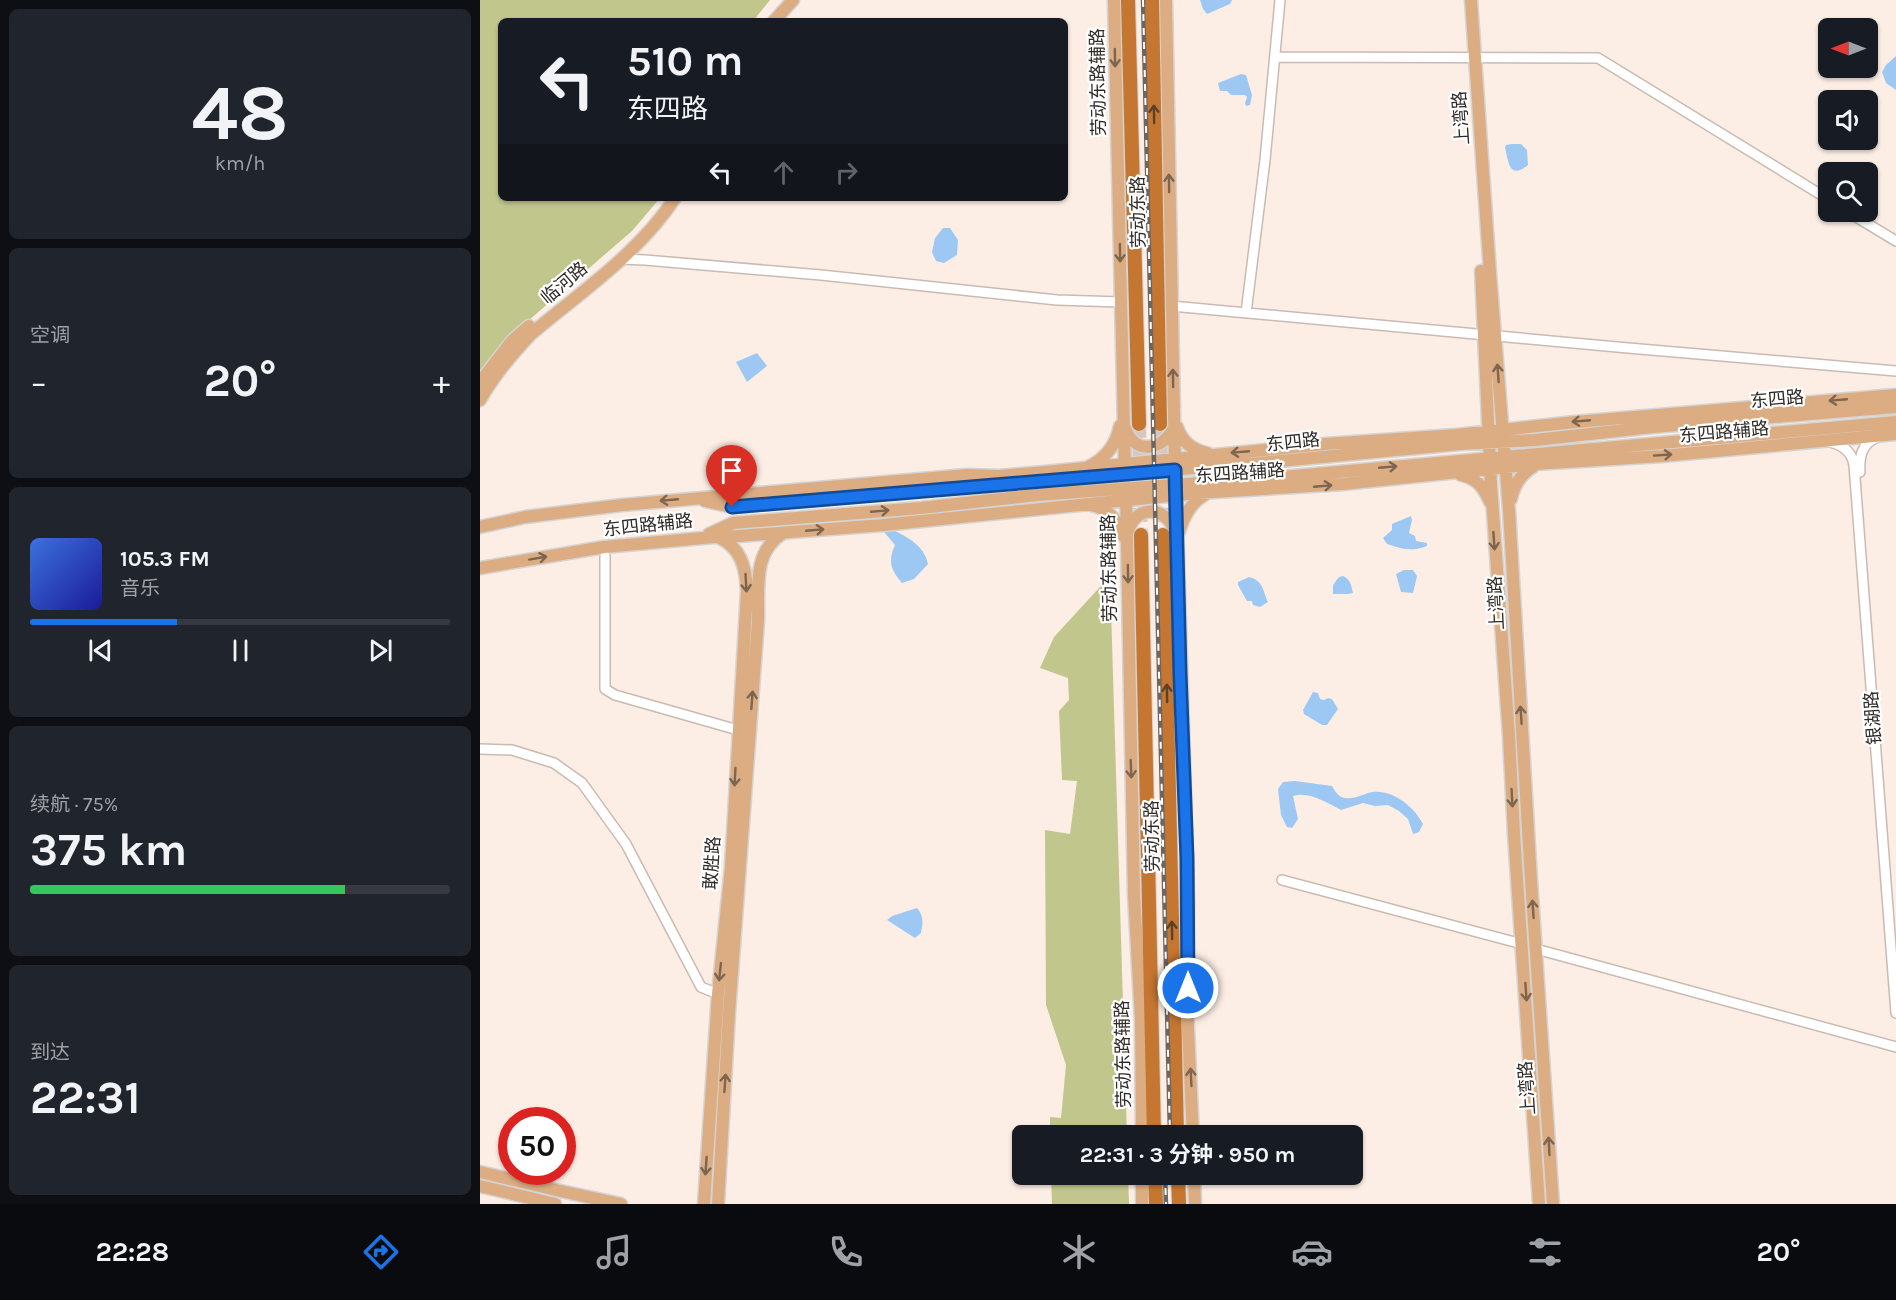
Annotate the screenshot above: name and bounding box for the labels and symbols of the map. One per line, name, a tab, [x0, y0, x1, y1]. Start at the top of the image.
north arrow	[1818, 18, 1878, 78]
street label: 劳动东路辅路	[1086, 28, 1110, 136]
one-way arrow	[1109, 48, 1121, 68]
street label: 上湾路	[1448, 90, 1474, 146]
one-way arrow	[1148, 104, 1160, 124]
one-way arrow	[1163, 174, 1175, 194]
street label: 劳动东路	[1126, 176, 1150, 248]
one-way arrow	[1114, 243, 1125, 263]
street label: 临河路	[536, 257, 592, 309]
one-way arrow	[1492, 364, 1503, 384]
one-way arrow	[1167, 369, 1179, 389]
street label: 东四路	[1749, 386, 1805, 412]
one-way arrow	[1828, 395, 1848, 406]
one-way arrow	[1571, 416, 1591, 427]
street label: 东四路辅路	[1678, 417, 1770, 447]
street label: 东四路	[1265, 428, 1321, 456]
pin	[706, 445, 757, 507]
one-way arrow	[1231, 447, 1251, 458]
one-way arrow	[1653, 450, 1673, 461]
street label: 东四路辅路	[1194, 459, 1286, 487]
one-way arrow	[1378, 461, 1398, 472]
one-way arrow	[1312, 480, 1332, 491]
one-way arrow	[660, 495, 680, 506]
one-way arrow	[870, 505, 890, 516]
street label: 东四路辅路	[602, 509, 694, 541]
street label: 劳动东路辅路	[1097, 514, 1121, 622]
one-way arrow	[805, 524, 824, 535]
one-way arrow	[1489, 530, 1500, 550]
one-way arrow	[527, 552, 547, 563]
one-way arrow	[1122, 564, 1134, 584]
one-way arrow	[740, 572, 751, 592]
street label: 上湾路	[1484, 575, 1508, 631]
one-way arrow	[1161, 684, 1173, 704]
one-way arrow	[747, 690, 758, 710]
street label: 银湖路	[1860, 690, 1886, 746]
one-way arrow	[1515, 705, 1526, 725]
one-way arrow	[1126, 759, 1137, 779]
one-way arrow	[730, 767, 741, 787]
one-way arrow	[1506, 787, 1517, 807]
street label: 劳动东路	[1140, 800, 1164, 872]
street label: 敢胜路	[699, 835, 725, 891]
one-way arrow	[1527, 900, 1538, 920]
one-way arrow	[1167, 921, 1178, 941]
position arrow	[1156, 956, 1220, 1020]
one-way arrow	[714, 961, 725, 981]
one-way arrow	[1520, 982, 1531, 1002]
street label: 劳动东路辅路	[1111, 1000, 1135, 1108]
street label: 上湾路	[1514, 1060, 1540, 1116]
one-way arrow	[1186, 1068, 1197, 1088]
one-way arrow	[719, 1073, 730, 1093]
speed limit sign: 50	[498, 1107, 576, 1185]
one-way arrow	[1543, 1136, 1554, 1156]
one-way arrow	[701, 1156, 712, 1176]

